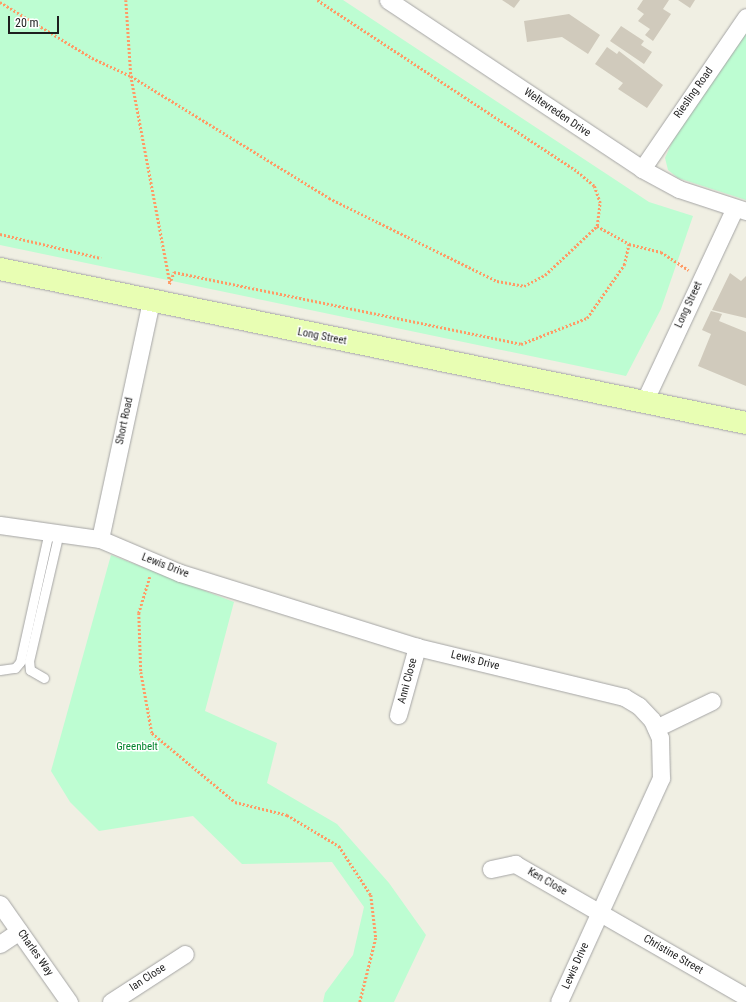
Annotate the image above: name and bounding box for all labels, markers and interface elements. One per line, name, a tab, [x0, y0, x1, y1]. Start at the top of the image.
scale bar	[10, 8, 61, 34]
text: 20 m	[15, 16, 39, 30]
street label: Riesling Road	[672, 65, 716, 121]
street label: Weltevreden Drive	[521, 86, 593, 140]
street label: Long Street	[672, 280, 706, 330]
street label: Long Street	[296, 326, 348, 348]
street label: Short Road	[114, 396, 136, 446]
street label: Lewis Drive	[140, 551, 190, 581]
street label: Lewis Drive	[449, 649, 501, 673]
street label: Anni Close	[396, 657, 420, 705]
park label: Greenbelt	[116, 740, 158, 754]
street label: Ken Close	[525, 865, 569, 899]
street label: Charles Way	[14, 927, 56, 979]
street label: Christine Street	[641, 933, 705, 977]
street label: Lewis Drive	[560, 941, 592, 991]
street label: Ian Close	[127, 961, 169, 995]

